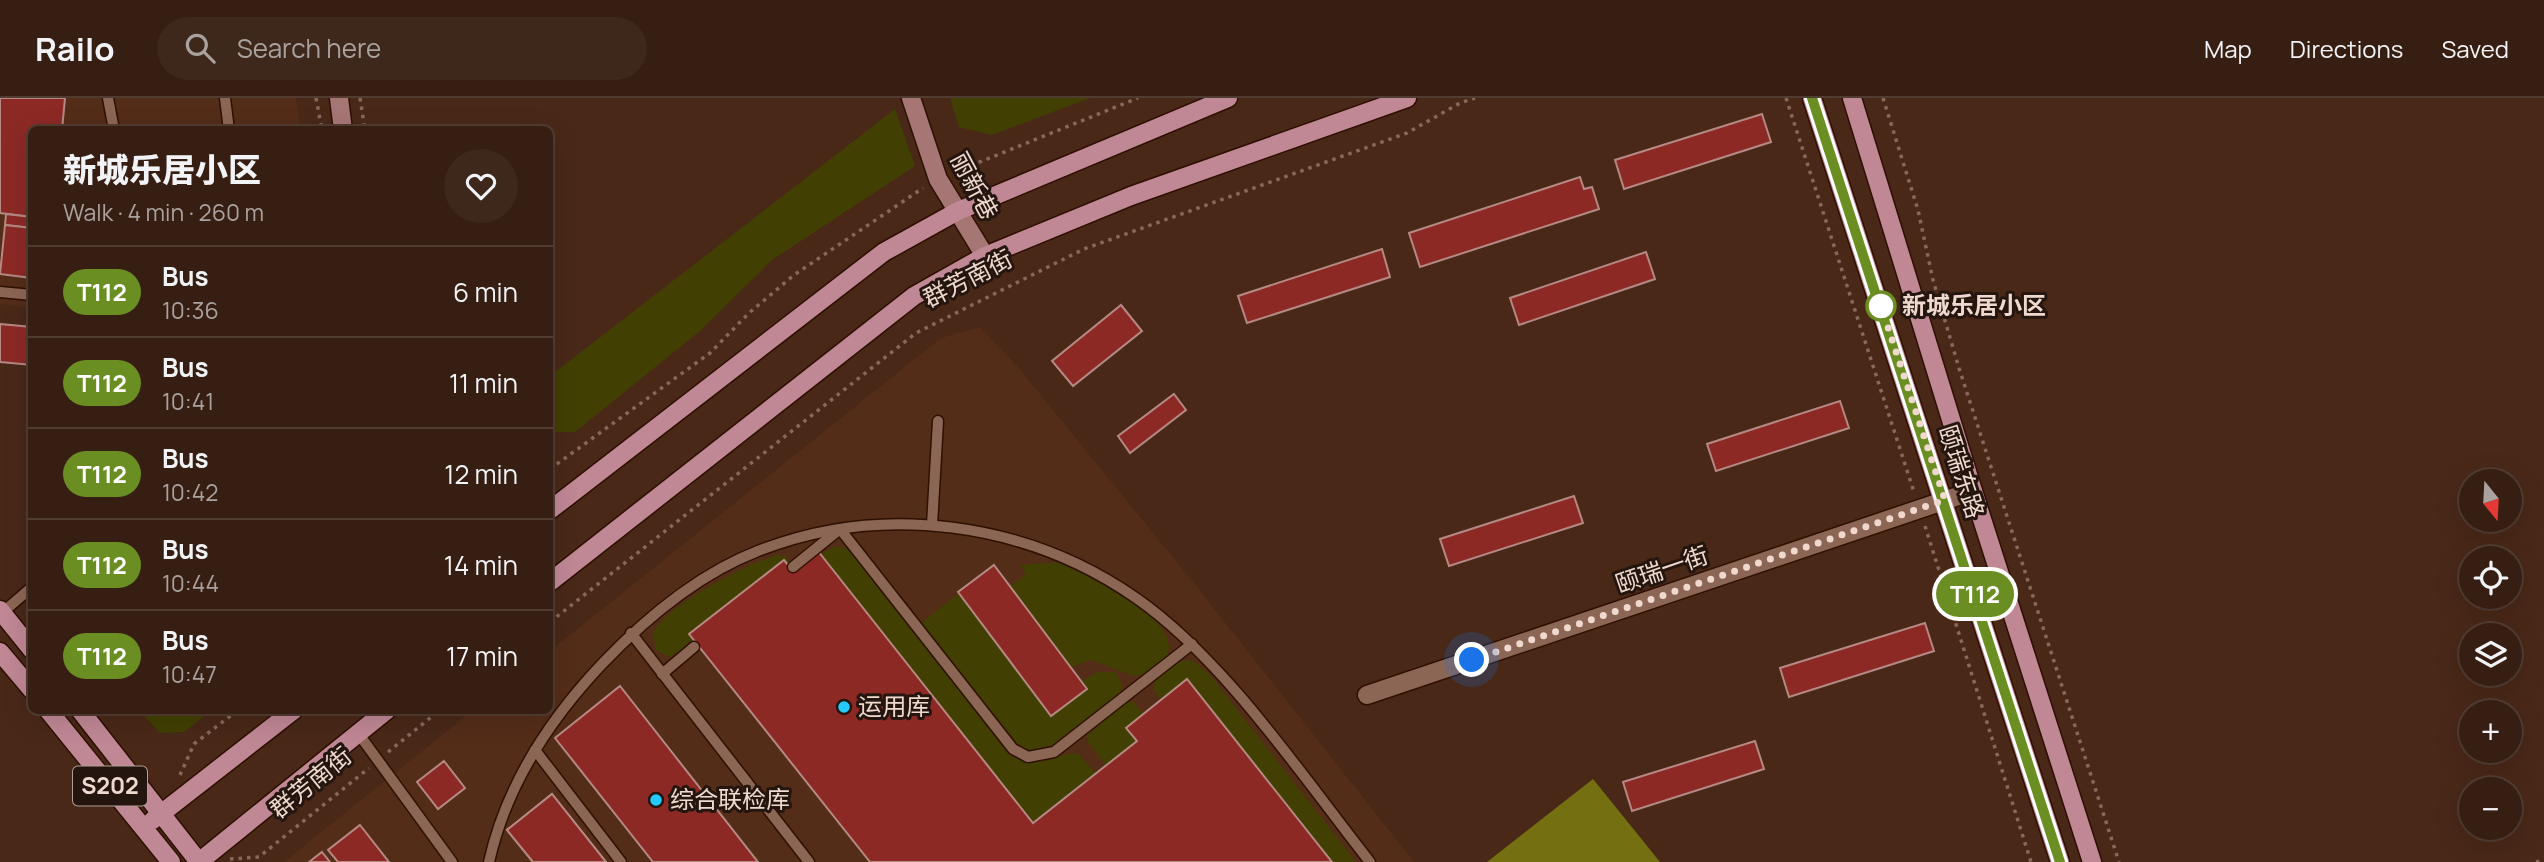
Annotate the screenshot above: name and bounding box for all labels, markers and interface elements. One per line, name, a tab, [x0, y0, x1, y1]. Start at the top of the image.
search box	[157, 17, 647, 80]
text: Railo	[35, 26, 115, 71]
icon: search	[181, 29, 219, 67]
text: Search here	[237, 30, 381, 66]
text: Map	[2204, 32, 2252, 65]
text: Directions	[2290, 32, 2403, 65]
text: Saved	[2441, 32, 2509, 65]
street label: 丽新巷	[944, 146, 1007, 225]
text: 新城乐居小区	[63, 147, 261, 192]
button: heart	[444, 149, 518, 223]
text: Walk · 4 min · 260 m	[63, 196, 264, 228]
street label: 群芳南街	[917, 241, 1018, 314]
text: Bus	[162, 258, 209, 294]
text: 6 min	[453, 274, 518, 310]
text: T112	[77, 275, 127, 308]
place label: 新城乐居小区	[1902, 288, 2046, 321]
marker: 新城乐居小区	[1866, 291, 1896, 321]
text: 10:36	[162, 294, 219, 326]
text: Bus	[162, 349, 209, 385]
text: 11 min	[449, 365, 518, 401]
text: T112	[77, 366, 127, 399]
text: 10:41	[162, 385, 214, 417]
street label: 颐瑞东路	[1932, 421, 1993, 522]
text: Bus	[162, 440, 209, 476]
text: 12 min	[444, 456, 518, 492]
text: T112	[77, 457, 127, 490]
north arrow	[2459, 469, 2522, 532]
map controls	[2459, 469, 2522, 840]
text: 10:42	[162, 476, 218, 508]
text: Bus	[162, 531, 209, 567]
street label: 颐瑞一街	[1611, 537, 1712, 600]
button: locate	[2459, 546, 2522, 609]
text: 14 min	[444, 547, 518, 583]
text: T112	[77, 548, 127, 581]
text: 10:44	[162, 567, 219, 599]
line badge: T112	[1926, 571, 2024, 617]
text: T112	[1950, 577, 2000, 610]
text: Bus	[162, 622, 209, 658]
button: layers	[2459, 623, 2522, 686]
text: 17 min	[446, 638, 518, 674]
text: T112	[77, 639, 127, 672]
your location	[1454, 642, 1489, 677]
text: 10:47	[162, 658, 217, 690]
place label: 运用库	[858, 689, 930, 722]
marker: 运用库	[836, 699, 852, 715]
button: +	[2459, 700, 2522, 763]
street label: 群芳南街	[262, 739, 358, 825]
road number: S202	[73, 766, 147, 806]
button: −	[2459, 777, 2522, 840]
place label: 综合联检库	[670, 782, 790, 815]
marker: 综合联检库	[648, 792, 664, 808]

